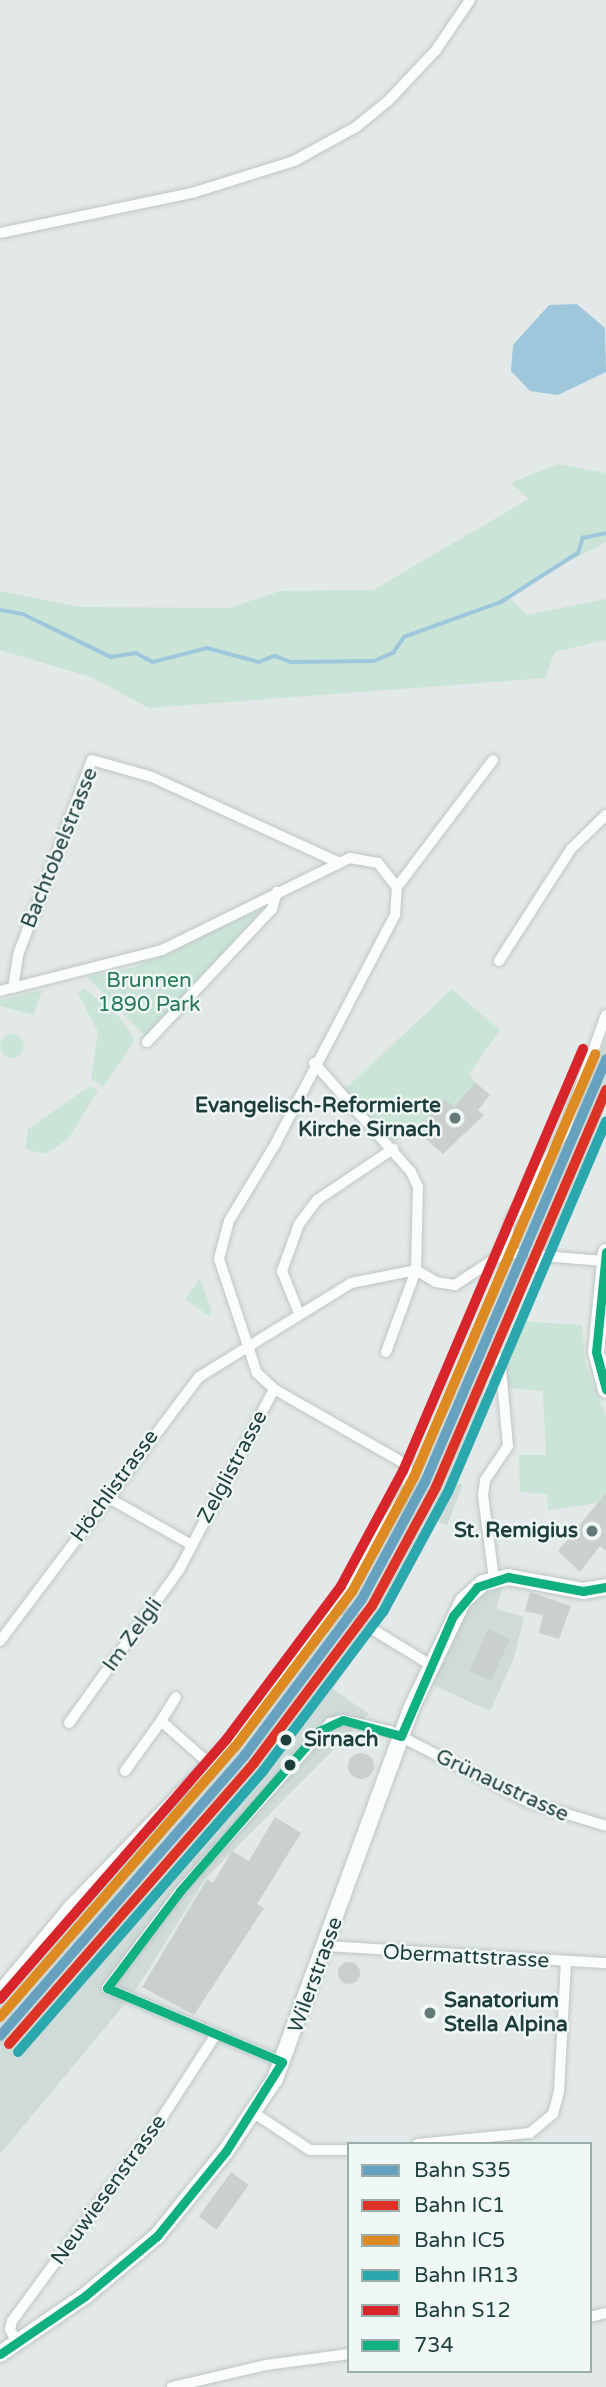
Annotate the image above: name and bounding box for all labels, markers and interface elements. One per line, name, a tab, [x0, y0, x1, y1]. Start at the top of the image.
street label: Bachtobelstrasse	[16, 764, 104, 932]
park label: Brunnen 1890 Park	[97, 968, 201, 1018]
place label: Evangelisch-Reformierte Kirche Sirnach	[195, 1093, 441, 1143]
marker: Evangelisch-Reformierte Kirche Sirnach	[447, 1110, 463, 1126]
street label: Zelglistrasse	[193, 1406, 273, 1528]
street label: Höchlistrasse	[66, 1425, 164, 1547]
place label: St. Remigius	[454, 1518, 578, 1544]
marker: St. Remigius	[584, 1523, 600, 1539]
street label: Im Zelgli	[98, 1593, 168, 1677]
place label: Sirnach	[304, 1727, 379, 1753]
marker: Sirnach	[275, 1729, 297, 1751]
street label: Grünaustrasse	[431, 1744, 573, 1828]
unlabelled marker	[283, 1758, 297, 1772]
street label: Wilerstrasse	[283, 1914, 349, 2036]
street label: Obermattstrasse	[382, 1940, 550, 1974]
place label: Sanatorium Stella Alpina	[444, 1988, 568, 2038]
marker: Sanatorium Stella Alpina	[422, 2005, 438, 2021]
street label: Neuwiesenstrasse	[46, 2110, 172, 2270]
legend	[347, 2142, 592, 2373]
text: Bahn S35	[414, 2158, 511, 2183]
text: Bahn IC1	[414, 2193, 505, 2218]
text: Bahn IC5	[414, 2228, 505, 2253]
text: Bahn IR13	[414, 2263, 519, 2288]
text: Bahn S12	[414, 2298, 511, 2323]
text: 734	[414, 2333, 454, 2358]

